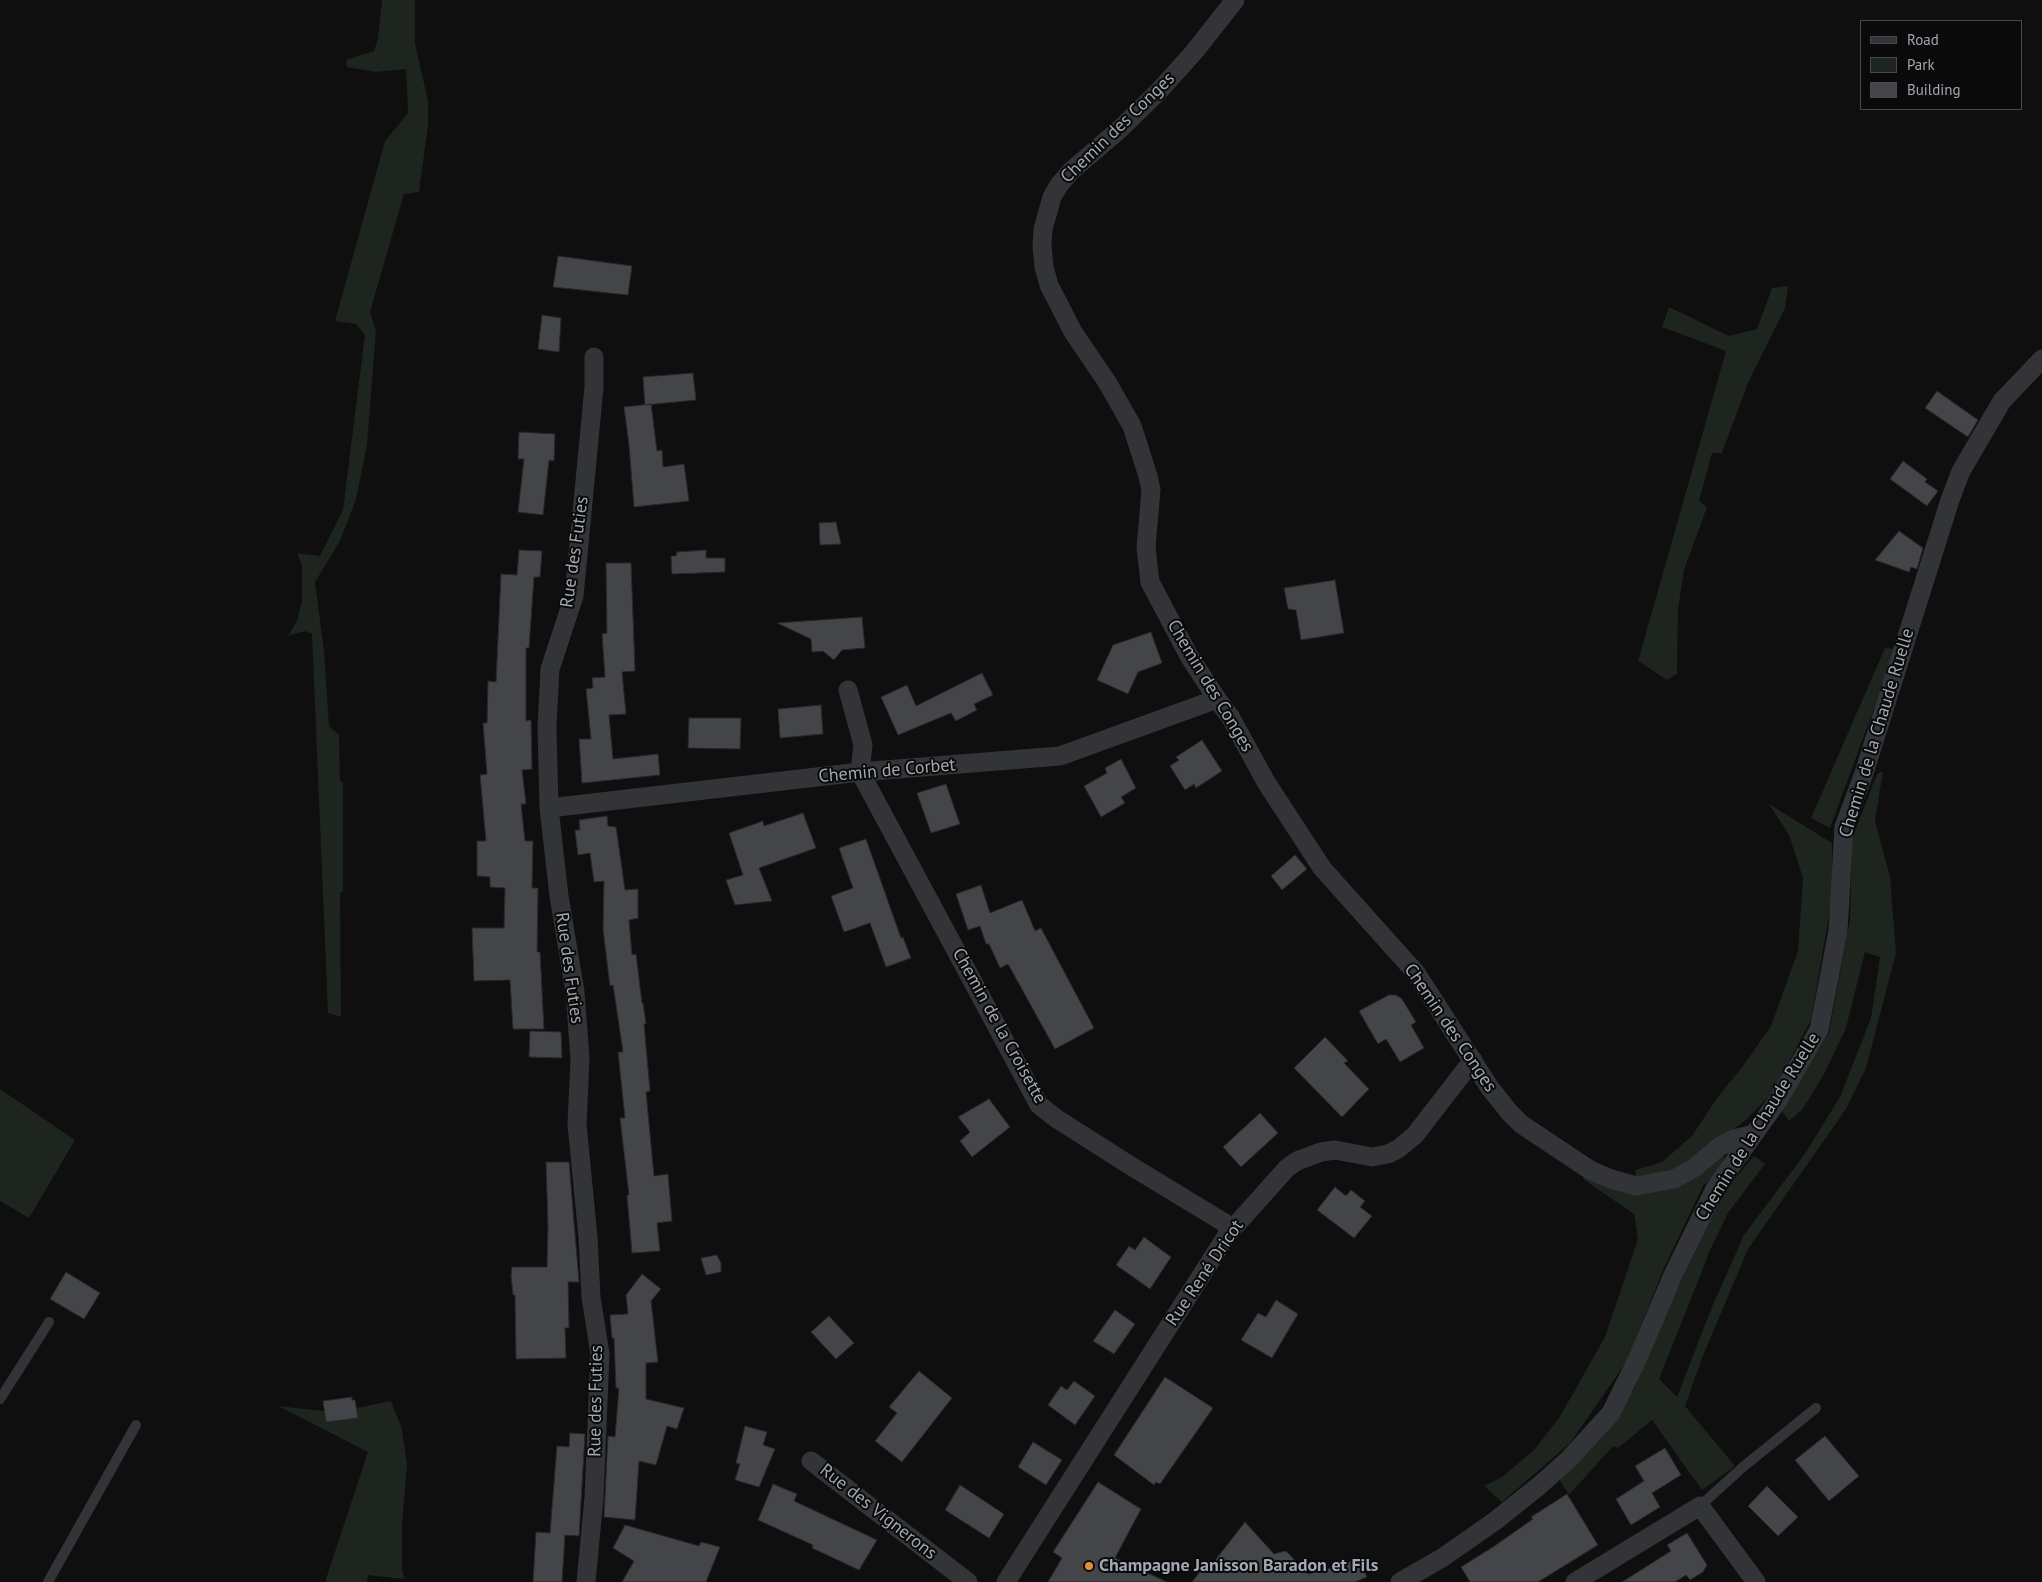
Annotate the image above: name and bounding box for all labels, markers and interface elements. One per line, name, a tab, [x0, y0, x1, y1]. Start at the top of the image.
legend	[1860, 20, 2022, 110]
text: Road	[1907, 30, 1939, 49]
text: Park	[1907, 55, 1935, 74]
street label: Chemin des Conges	[1057, 68, 1179, 188]
text: Building	[1907, 80, 1961, 99]
street label: Rue des Futies	[557, 495, 593, 609]
street label: Chemin des Conges	[1162, 616, 1258, 756]
street label: Chemin de la Chaude Ruelle	[1835, 626, 1919, 840]
street label: Chemin de Corbet	[818, 754, 956, 788]
street label: Rue des Futies	[551, 911, 587, 1025]
street label: Chemin de la Croisette	[947, 944, 1051, 1108]
street label: Chemin des Conges	[1399, 960, 1501, 1096]
street label: Chemin de la Chaude Ruelle	[1691, 1029, 1825, 1225]
street label: Rue René Dricot	[1162, 1216, 1248, 1330]
street label: Rue des Futies	[584, 1345, 608, 1457]
street label: Rue des Vignerons	[815, 1460, 941, 1564]
place label: Champagne Janisson Baradon et Fils	[1099, 1555, 1378, 1577]
marker: Champagne Janisson Baradon et Fils	[1083, 1560, 1095, 1572]

